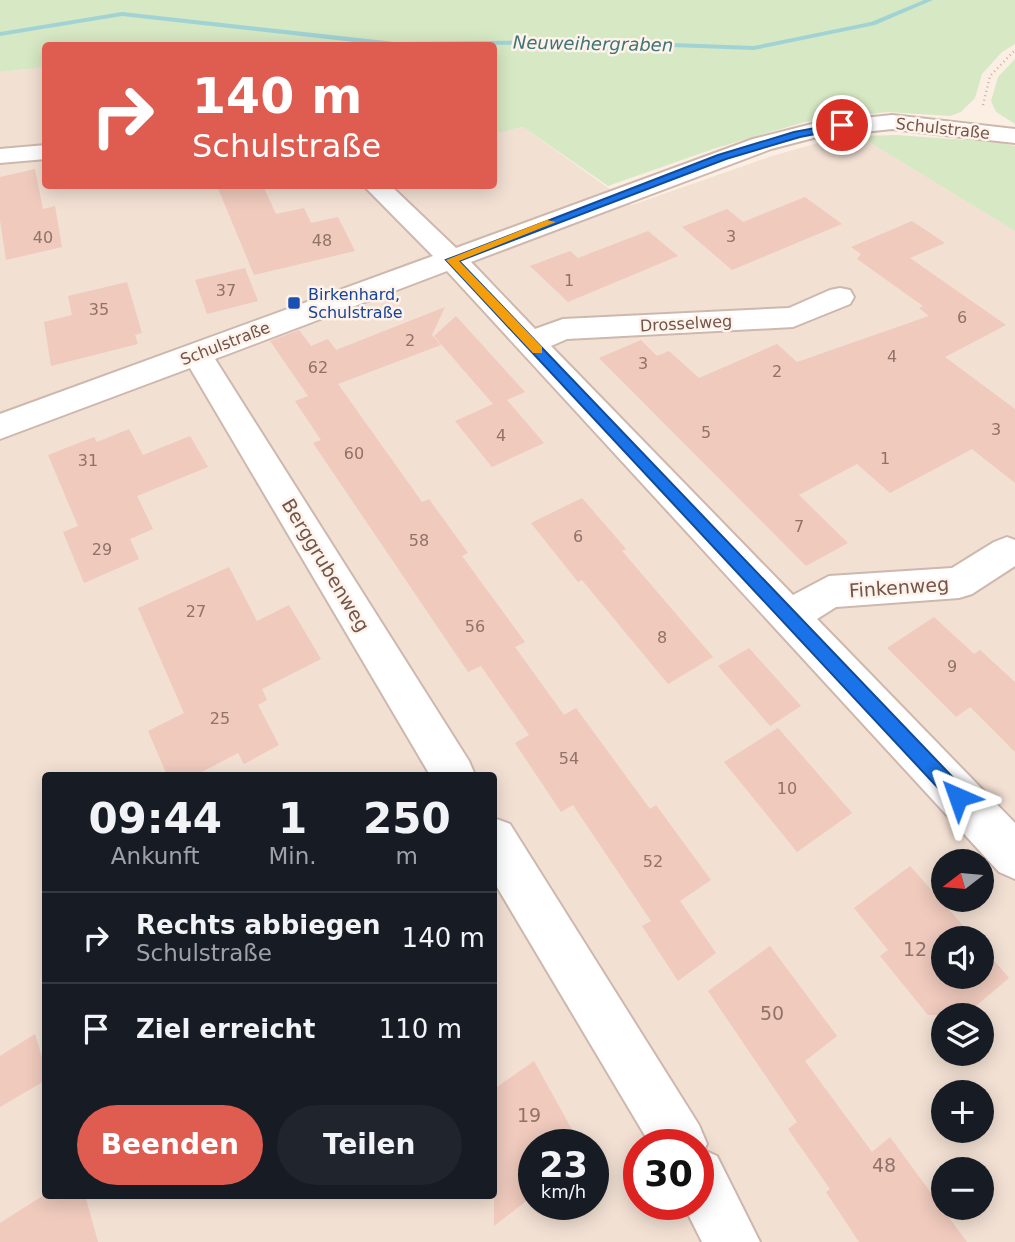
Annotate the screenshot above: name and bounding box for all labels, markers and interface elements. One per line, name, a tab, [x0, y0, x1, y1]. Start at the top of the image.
water label: Neuweihergraben	[513, 32, 673, 55]
text: 140 m	[192, 68, 362, 125]
icon: right	[77, 70, 168, 161]
pin	[812, 95, 872, 155]
icon: arrive	[823, 106, 861, 144]
street label: Schulstraße	[895, 114, 991, 143]
text: Schulstraße	[192, 127, 381, 165]
house number: 3	[726, 227, 736, 246]
house number: 40	[33, 228, 53, 247]
house number: 48	[312, 231, 332, 250]
house number: 1	[564, 271, 574, 290]
house number: 37	[216, 281, 236, 300]
place label: Birkenhard, Schulstraße	[308, 285, 403, 322]
marker: Birkenhard, Schulstraße	[286, 295, 302, 311]
house number: 35	[89, 300, 109, 319]
house number: 6	[957, 308, 967, 327]
street label: Drosselweg	[639, 312, 733, 335]
street label: Schulstraße	[178, 318, 273, 369]
house number: 2	[405, 331, 415, 350]
house number: 4	[887, 347, 897, 366]
house number: 3	[638, 354, 648, 373]
house number: 62	[308, 358, 328, 377]
house number: 2	[772, 362, 782, 381]
house number: 3	[991, 420, 1001, 439]
house number: 5	[701, 423, 711, 442]
house number: 4	[496, 426, 506, 445]
house number: 60	[344, 444, 364, 463]
house number: 1	[880, 449, 890, 468]
house number: 31	[78, 451, 98, 470]
street label: Berggrubenweg	[278, 495, 374, 635]
house number: 7	[794, 517, 804, 536]
house number: 6	[573, 527, 583, 546]
house number: 58	[409, 531, 429, 550]
house number: 29	[92, 540, 112, 559]
street label: Finkenweg	[848, 573, 950, 601]
house number: 27	[186, 602, 206, 621]
house number: 56	[465, 617, 485, 636]
house number: 8	[657, 628, 667, 647]
house number: 9	[947, 657, 957, 676]
house number: 25	[210, 709, 230, 728]
house number: 54	[559, 749, 579, 768]
position arrow	[921, 760, 995, 834]
house number: 10	[777, 779, 797, 798]
text: 09:44	[88, 794, 222, 843]
text: 1	[278, 794, 307, 843]
text: 250	[363, 794, 451, 843]
text: Ankunft	[111, 843, 200, 869]
text: Min.	[268, 843, 317, 869]
text: m	[396, 843, 418, 869]
north arrow	[931, 849, 994, 912]
map controls	[931, 849, 994, 1220]
house number: 52	[643, 852, 663, 871]
text: Rechts abbiegen	[136, 910, 381, 940]
icon: right	[77, 919, 115, 957]
text: 140 m	[402, 923, 485, 953]
button: sound	[931, 926, 994, 989]
house number: 12	[903, 938, 927, 960]
text: Schulstraße	[136, 940, 272, 966]
house number: 50	[760, 1002, 784, 1024]
button: layers	[931, 1003, 994, 1066]
icon: arrive	[77, 1010, 115, 1048]
text: Ziel erreicht	[136, 1014, 316, 1044]
text: 110 m	[379, 1014, 462, 1044]
button: +	[931, 1080, 994, 1143]
house number: 19	[517, 1104, 541, 1126]
button: Beenden	[77, 1105, 263, 1185]
button: Teilen	[277, 1105, 462, 1185]
speed limit sign: 30	[623, 1129, 714, 1220]
text: 23	[539, 1145, 588, 1185]
house number: 48	[872, 1154, 896, 1176]
button: −	[931, 1157, 994, 1220]
text: km/h	[541, 1181, 586, 1202]

